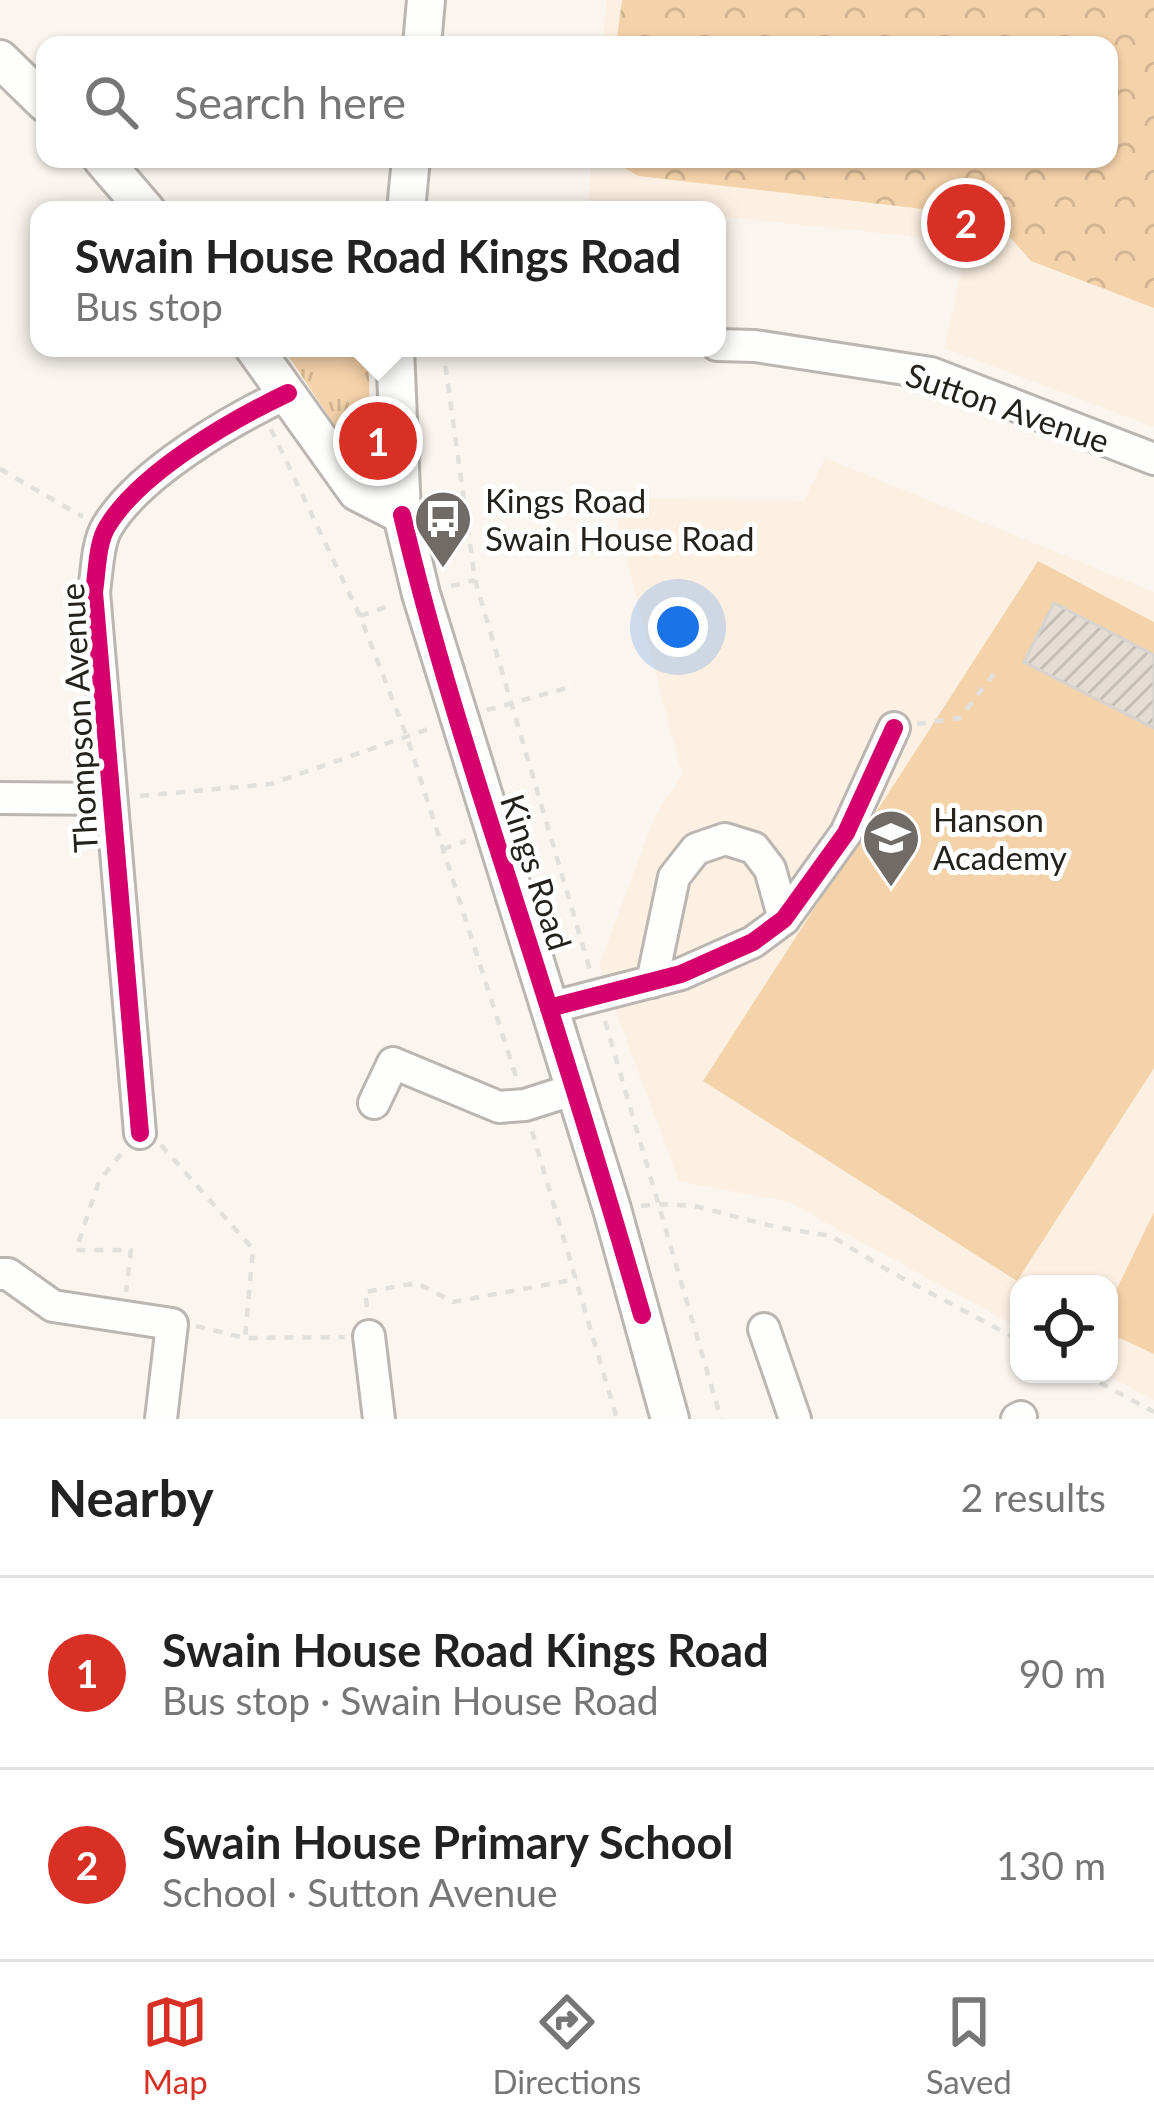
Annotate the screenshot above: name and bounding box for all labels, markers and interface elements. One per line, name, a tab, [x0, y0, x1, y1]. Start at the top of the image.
search box	[36, 36, 1118, 168]
icon: search	[78, 69, 144, 135]
text: Search here	[174, 75, 406, 129]
pin: 2	[927, 178, 1005, 268]
popup	[30, 201, 726, 357]
text: Swain House Road Kings Road	[75, 229, 681, 283]
text: Bus stop	[75, 283, 223, 329]
street label: Sutton Avenue	[901, 354, 1115, 460]
pin: 1	[339, 396, 417, 486]
place label: Kings Road Swain House Road	[485, 480, 754, 558]
bus stop icon: Kings Road Swain House Road	[412, 488, 474, 570]
street label: Thompson Avenue	[51, 582, 105, 854]
your location	[648, 597, 708, 657]
street label: Kings Road	[493, 789, 581, 955]
place label: Hanson Academy	[933, 799, 1067, 877]
school or university icon: Hanson Academy	[860, 807, 922, 889]
map controls	[1010, 1275, 1118, 1383]
button: locate	[1010, 1275, 1118, 1383]
text: Nearby	[48, 1467, 214, 1528]
text: 2 results	[961, 1474, 1106, 1520]
text: Swain House Road Kings Road	[162, 1623, 769, 1677]
text: 1	[76, 1650, 98, 1696]
text: 90 m	[1019, 1650, 1106, 1696]
text: Bus stop · Swain House Road	[162, 1677, 659, 1723]
text: Swain House Primary School	[162, 1815, 733, 1869]
text: 2	[76, 1842, 98, 1888]
text: 130 m	[996, 1842, 1106, 1888]
text: School · Sutton Avenue	[162, 1869, 558, 1915]
tab: Map	[142, 1989, 208, 2101]
tab: Directions	[492, 1989, 641, 2101]
tab: Saved	[926, 1989, 1012, 2101]

